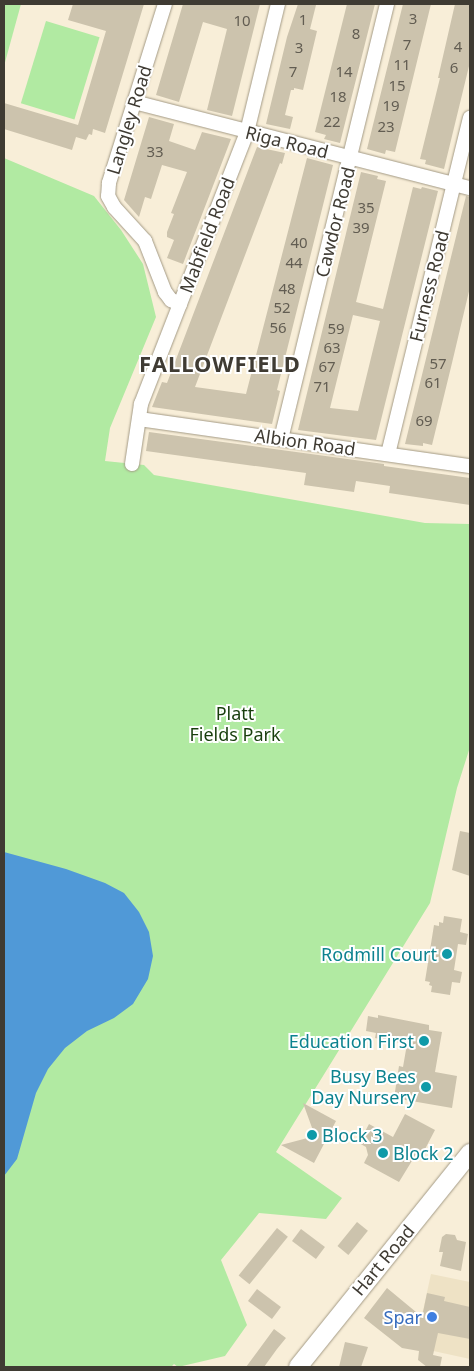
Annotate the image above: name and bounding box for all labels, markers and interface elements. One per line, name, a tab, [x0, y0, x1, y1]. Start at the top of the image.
house number: 3	[409, 10, 417, 28]
house number: 1	[299, 11, 307, 29]
house number: 10	[233, 12, 251, 30]
house number: 8	[352, 25, 360, 43]
house number: 7	[403, 36, 411, 54]
house number: 4	[454, 38, 462, 56]
house number: 3	[295, 39, 303, 57]
house number: 11	[393, 56, 411, 74]
house number: 6	[450, 59, 458, 77]
street label: Langley Road	[102, 63, 156, 177]
house number: 7	[289, 63, 297, 81]
house number: 14	[335, 63, 353, 81]
house number: 15	[388, 77, 406, 95]
house number: 18	[329, 88, 347, 106]
house number: 19	[382, 97, 400, 115]
house number: 22	[323, 113, 341, 131]
house number: 23	[377, 118, 395, 136]
street label: Riga Road	[243, 121, 331, 163]
house number: 33	[146, 143, 164, 161]
street label: Cawdor Road	[311, 165, 359, 279]
street label: Mabfield Road	[175, 174, 239, 296]
house number: 35	[357, 199, 375, 217]
house number: 39	[352, 219, 370, 237]
street label: Furness Road	[405, 228, 453, 344]
house number: 40	[290, 234, 308, 252]
house number: 44	[285, 254, 303, 272]
house number: 48	[278, 280, 296, 298]
house number: 52	[273, 299, 291, 317]
house number: 56	[269, 319, 287, 337]
house number: 59	[327, 320, 345, 338]
house number: 63	[323, 339, 341, 357]
district label: FALLOWFIELD	[138, 351, 302, 377]
house number: 57	[429, 355, 447, 373]
house number: 67	[318, 358, 336, 376]
house number: 61	[424, 374, 442, 392]
house number: 71	[313, 378, 331, 396]
house number: 69	[415, 412, 433, 430]
street label: Albion Road	[253, 424, 357, 460]
park label: Platt Fields Park	[189, 703, 281, 746]
place label: Rodmill Court	[321, 943, 437, 965]
marker: Rodmill Court	[441, 948, 453, 960]
place label: Education First	[289, 1030, 414, 1052]
marker: Education First	[418, 1035, 430, 1047]
place label: Busy Bees Day Nursery	[311, 1066, 416, 1108]
marker: Busy Bees Day Nursery	[420, 1081, 432, 1093]
place label: Block 3	[322, 1124, 382, 1146]
marker: Block 3	[306, 1129, 318, 1141]
place label: Block 2	[393, 1142, 453, 1164]
marker: Block 2	[377, 1147, 389, 1159]
street label: Hart Road	[347, 1220, 419, 1300]
place label: Spar	[384, 1306, 422, 1328]
marker: Spar	[426, 1311, 438, 1323]

